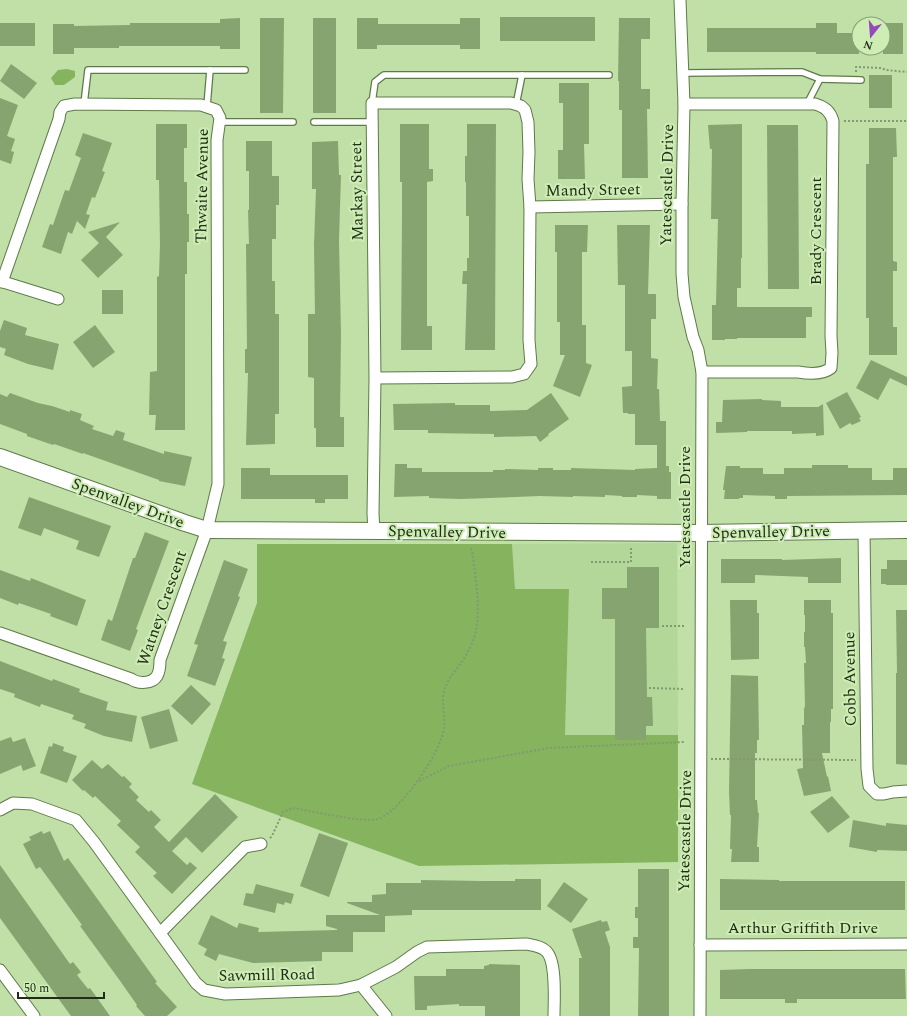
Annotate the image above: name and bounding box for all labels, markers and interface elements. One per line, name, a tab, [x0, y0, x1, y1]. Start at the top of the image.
north arrow	[851, 16, 891, 56]
text: N	[861, 36, 875, 55]
street label: Yatescastle Drive	[654, 124, 680, 246]
street label: Thwaite Avenue	[189, 128, 215, 244]
street label: Markay Street	[344, 141, 370, 241]
street label: Brady Crescent	[804, 176, 828, 285]
street label: Mandy Street	[545, 177, 641, 203]
street label: Yatescastle Drive	[673, 446, 697, 568]
street label: Spenvalley Drive	[68, 472, 188, 534]
street label: Spenvalley Drive	[388, 519, 506, 545]
street label: Spenvalley Drive	[712, 519, 830, 545]
street label: Watney Crescent	[131, 547, 193, 669]
street label: Cobb Avenue	[837, 631, 863, 727]
street label: Yatescastle Drive	[672, 770, 698, 892]
street label: Arthur Griffith Drive	[728, 916, 878, 940]
street label: Sawmill Road	[218, 962, 316, 988]
scale bar	[18, 974, 104, 1000]
text: 50 m	[24, 979, 49, 998]

